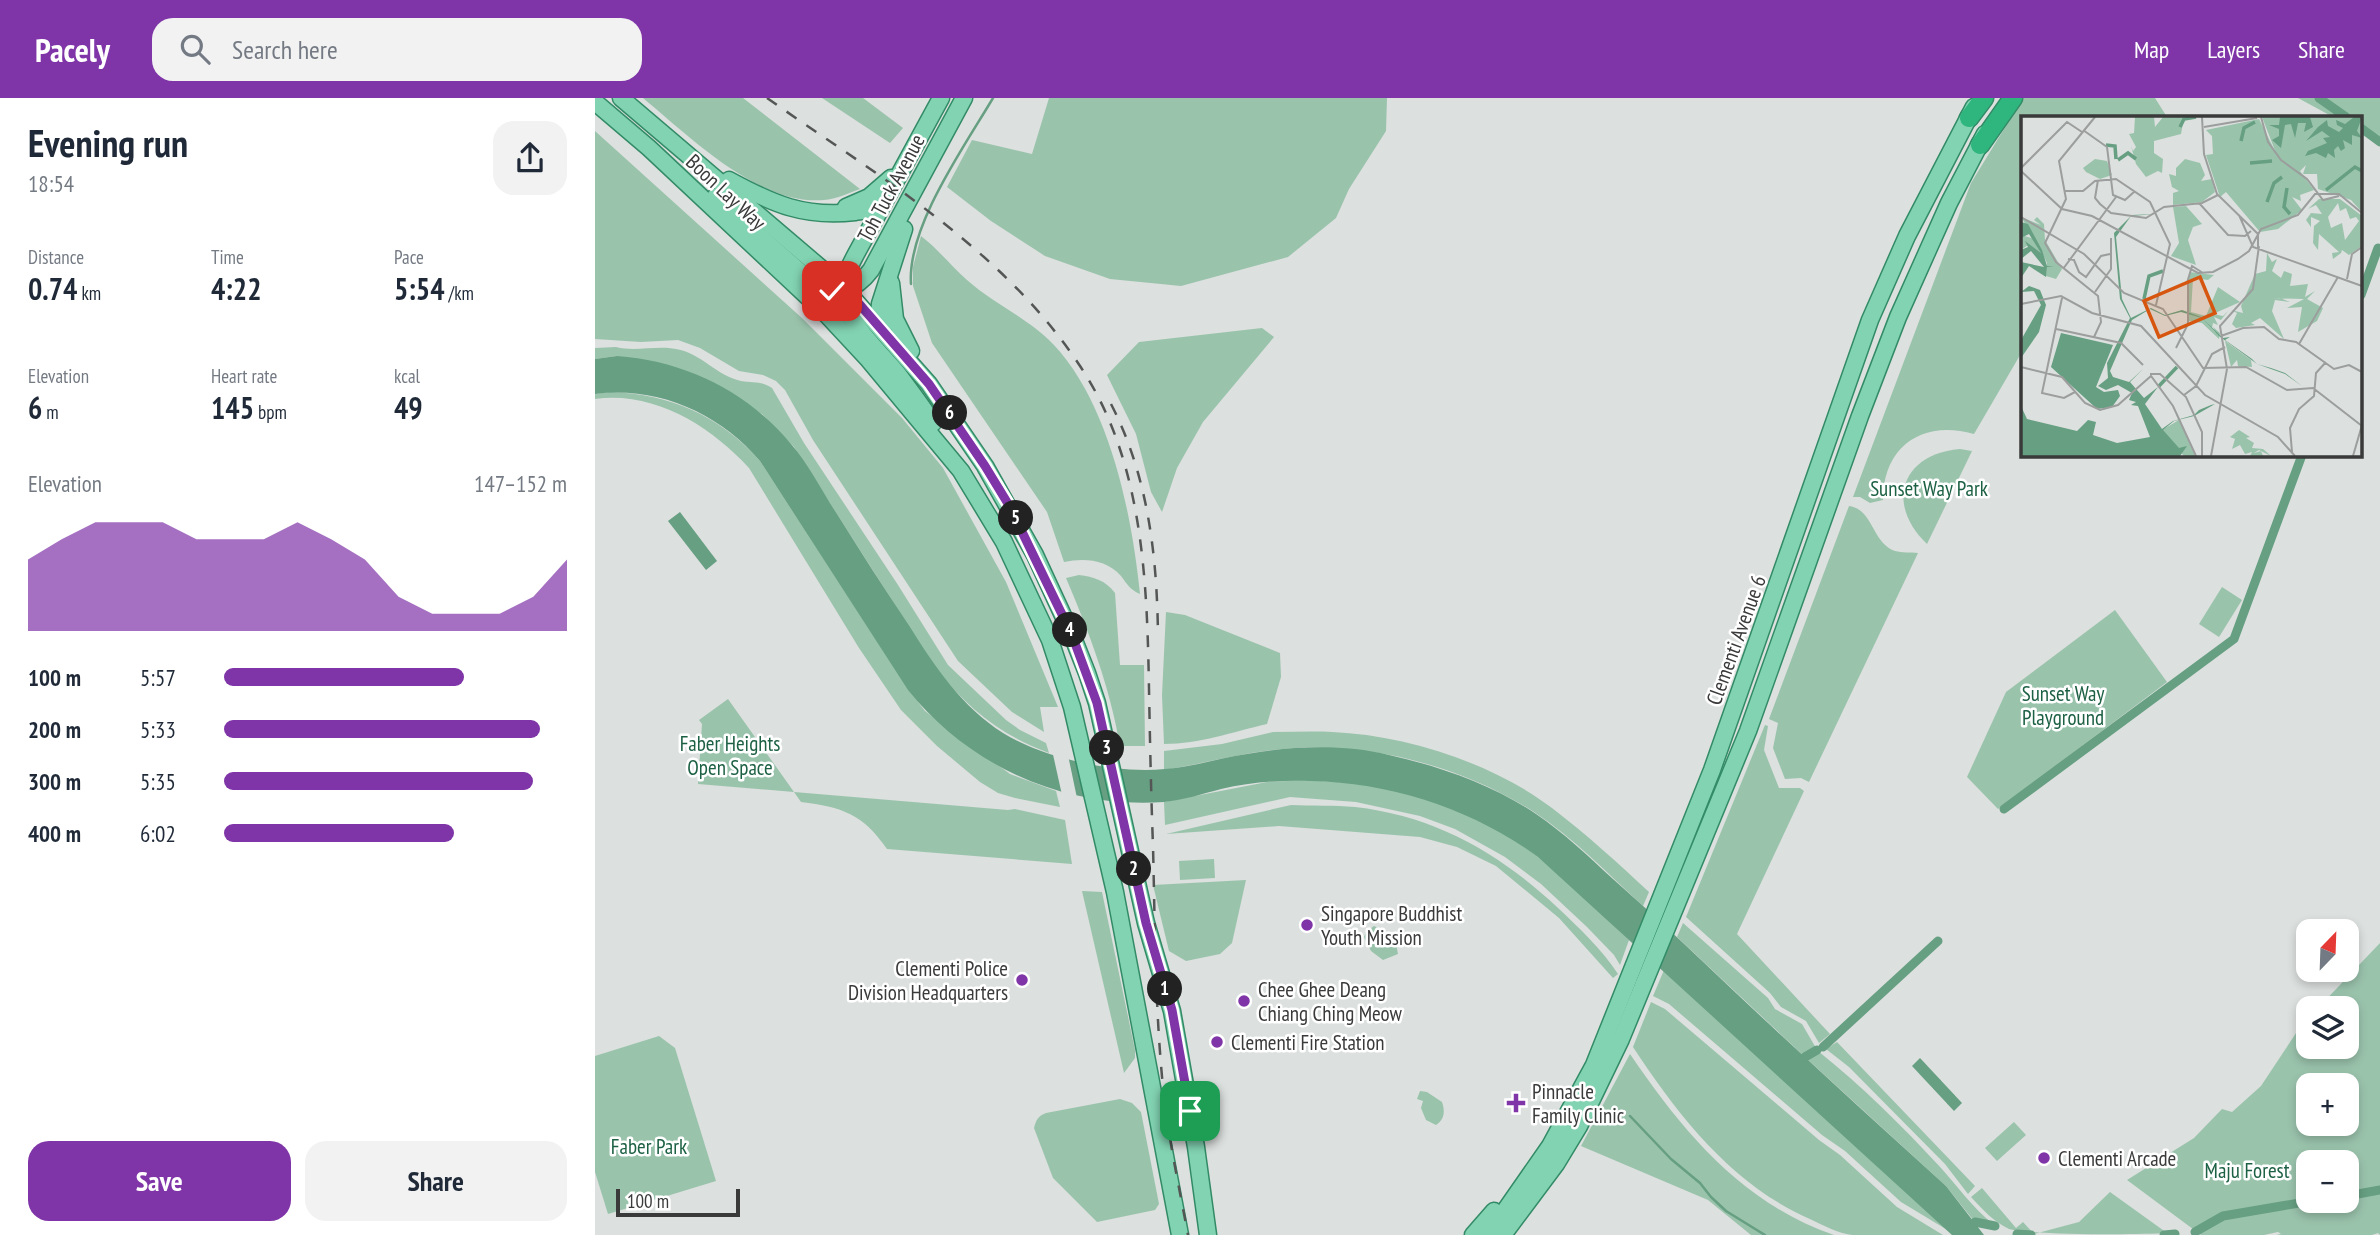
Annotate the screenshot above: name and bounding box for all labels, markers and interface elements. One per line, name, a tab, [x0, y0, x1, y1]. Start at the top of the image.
search box	[152, 18, 642, 81]
text: Pacely	[35, 28, 110, 71]
icon: search	[176, 30, 214, 68]
text: Search here	[232, 33, 338, 66]
text: Map	[2134, 34, 2169, 65]
text: Layers	[2207, 34, 2260, 65]
text: Share	[2298, 34, 2345, 65]
inset map	[2021, 116, 2363, 457]
text: Evening run	[28, 118, 188, 167]
button: share	[493, 121, 567, 195]
street label: Toh Tuck Avenue	[851, 129, 931, 247]
street label: Boon Lay Way	[680, 148, 772, 236]
text: 18:54	[28, 169, 74, 198]
text: Distance	[28, 245, 84, 269]
text: Time	[211, 245, 244, 269]
text: Pace	[394, 245, 424, 269]
pin	[802, 261, 862, 321]
text: 0.74	[28, 269, 77, 308]
text: 4:22	[211, 269, 262, 308]
text: 5:54	[394, 269, 445, 308]
icon: check	[813, 272, 851, 310]
text: km	[77, 281, 101, 305]
text: /km	[445, 281, 474, 305]
text: Elevation	[28, 364, 89, 388]
text: Heart rate	[211, 364, 277, 388]
text: kcal	[394, 364, 420, 388]
text: 6	[28, 388, 42, 427]
text: 145	[211, 388, 254, 427]
text: 49	[394, 388, 423, 427]
pin: 6	[933, 396, 967, 430]
text: m	[42, 400, 59, 424]
text: bpm	[254, 400, 287, 424]
text: 6	[945, 400, 954, 424]
text: Elevation	[28, 469, 102, 498]
text: 147–152 m	[474, 469, 567, 498]
park label: Sunset Way Park	[1870, 475, 1988, 502]
pin: 5	[999, 500, 1033, 536]
text: 5	[1011, 505, 1020, 529]
street label: Clementi Avenue 6	[1700, 571, 1772, 709]
pin: 4	[1053, 612, 1087, 648]
text: 4	[1065, 617, 1074, 641]
text: 100 m	[28, 663, 81, 692]
text: 5:57	[140, 663, 176, 692]
park label: Sunset Way Playground	[2022, 680, 2104, 731]
text: 200 m	[28, 715, 81, 744]
text: 5:33	[140, 715, 176, 744]
park label: Faber Heights Open Space	[680, 730, 780, 781]
pin: 3	[1089, 730, 1125, 766]
text: 3	[1102, 735, 1111, 759]
text: 300 m	[28, 767, 81, 796]
text: 5:35	[140, 767, 176, 796]
text: 400 m	[28, 819, 81, 848]
text: 6:02	[140, 819, 176, 848]
pin: 2	[1117, 852, 1151, 886]
text: 2	[1129, 856, 1138, 880]
place label: Singapore Buddhist Youth Mission	[1321, 900, 1462, 951]
marker: Singapore Buddhist Youth Mission	[1299, 917, 1315, 933]
north arrow	[2296, 919, 2359, 982]
map controls	[2296, 919, 2359, 1213]
place label: Clementi Police Division Headquarters	[848, 955, 1008, 1006]
marker: Clementi Police Division Headquarters	[1014, 972, 1030, 988]
pin: 1	[1147, 972, 1183, 1006]
text: 1	[1160, 976, 1169, 1000]
place label: Chee Ghee Deang Chiang Ching Meow	[1258, 976, 1402, 1027]
marker: Chee Ghee Deang Chiang Ching Meow	[1236, 993, 1252, 1009]
button: layers	[2296, 996, 2359, 1059]
place label: Clementi Fire Station	[1231, 1029, 1384, 1056]
marker: Clementi Fire Station	[1209, 1034, 1225, 1050]
button: +	[2296, 1073, 2359, 1136]
place label: Pinnacle Family Clinic	[1532, 1078, 1625, 1129]
pin	[1160, 1081, 1220, 1141]
icon: arrive	[1171, 1092, 1209, 1130]
marker: Pinnacle Family Clinic	[1506, 1093, 1526, 1113]
park label: Faber Park	[611, 1133, 687, 1160]
button: Save	[28, 1141, 291, 1221]
button: Share	[305, 1141, 567, 1221]
place label: Clementi Arcade	[2058, 1145, 2176, 1172]
marker: Clementi Arcade	[2036, 1150, 2052, 1166]
button: −	[2296, 1150, 2359, 1213]
park label: Maju Forest	[2205, 1157, 2290, 1184]
scale bar	[616, 1186, 740, 1218]
text: 100 m	[627, 1189, 669, 1213]

